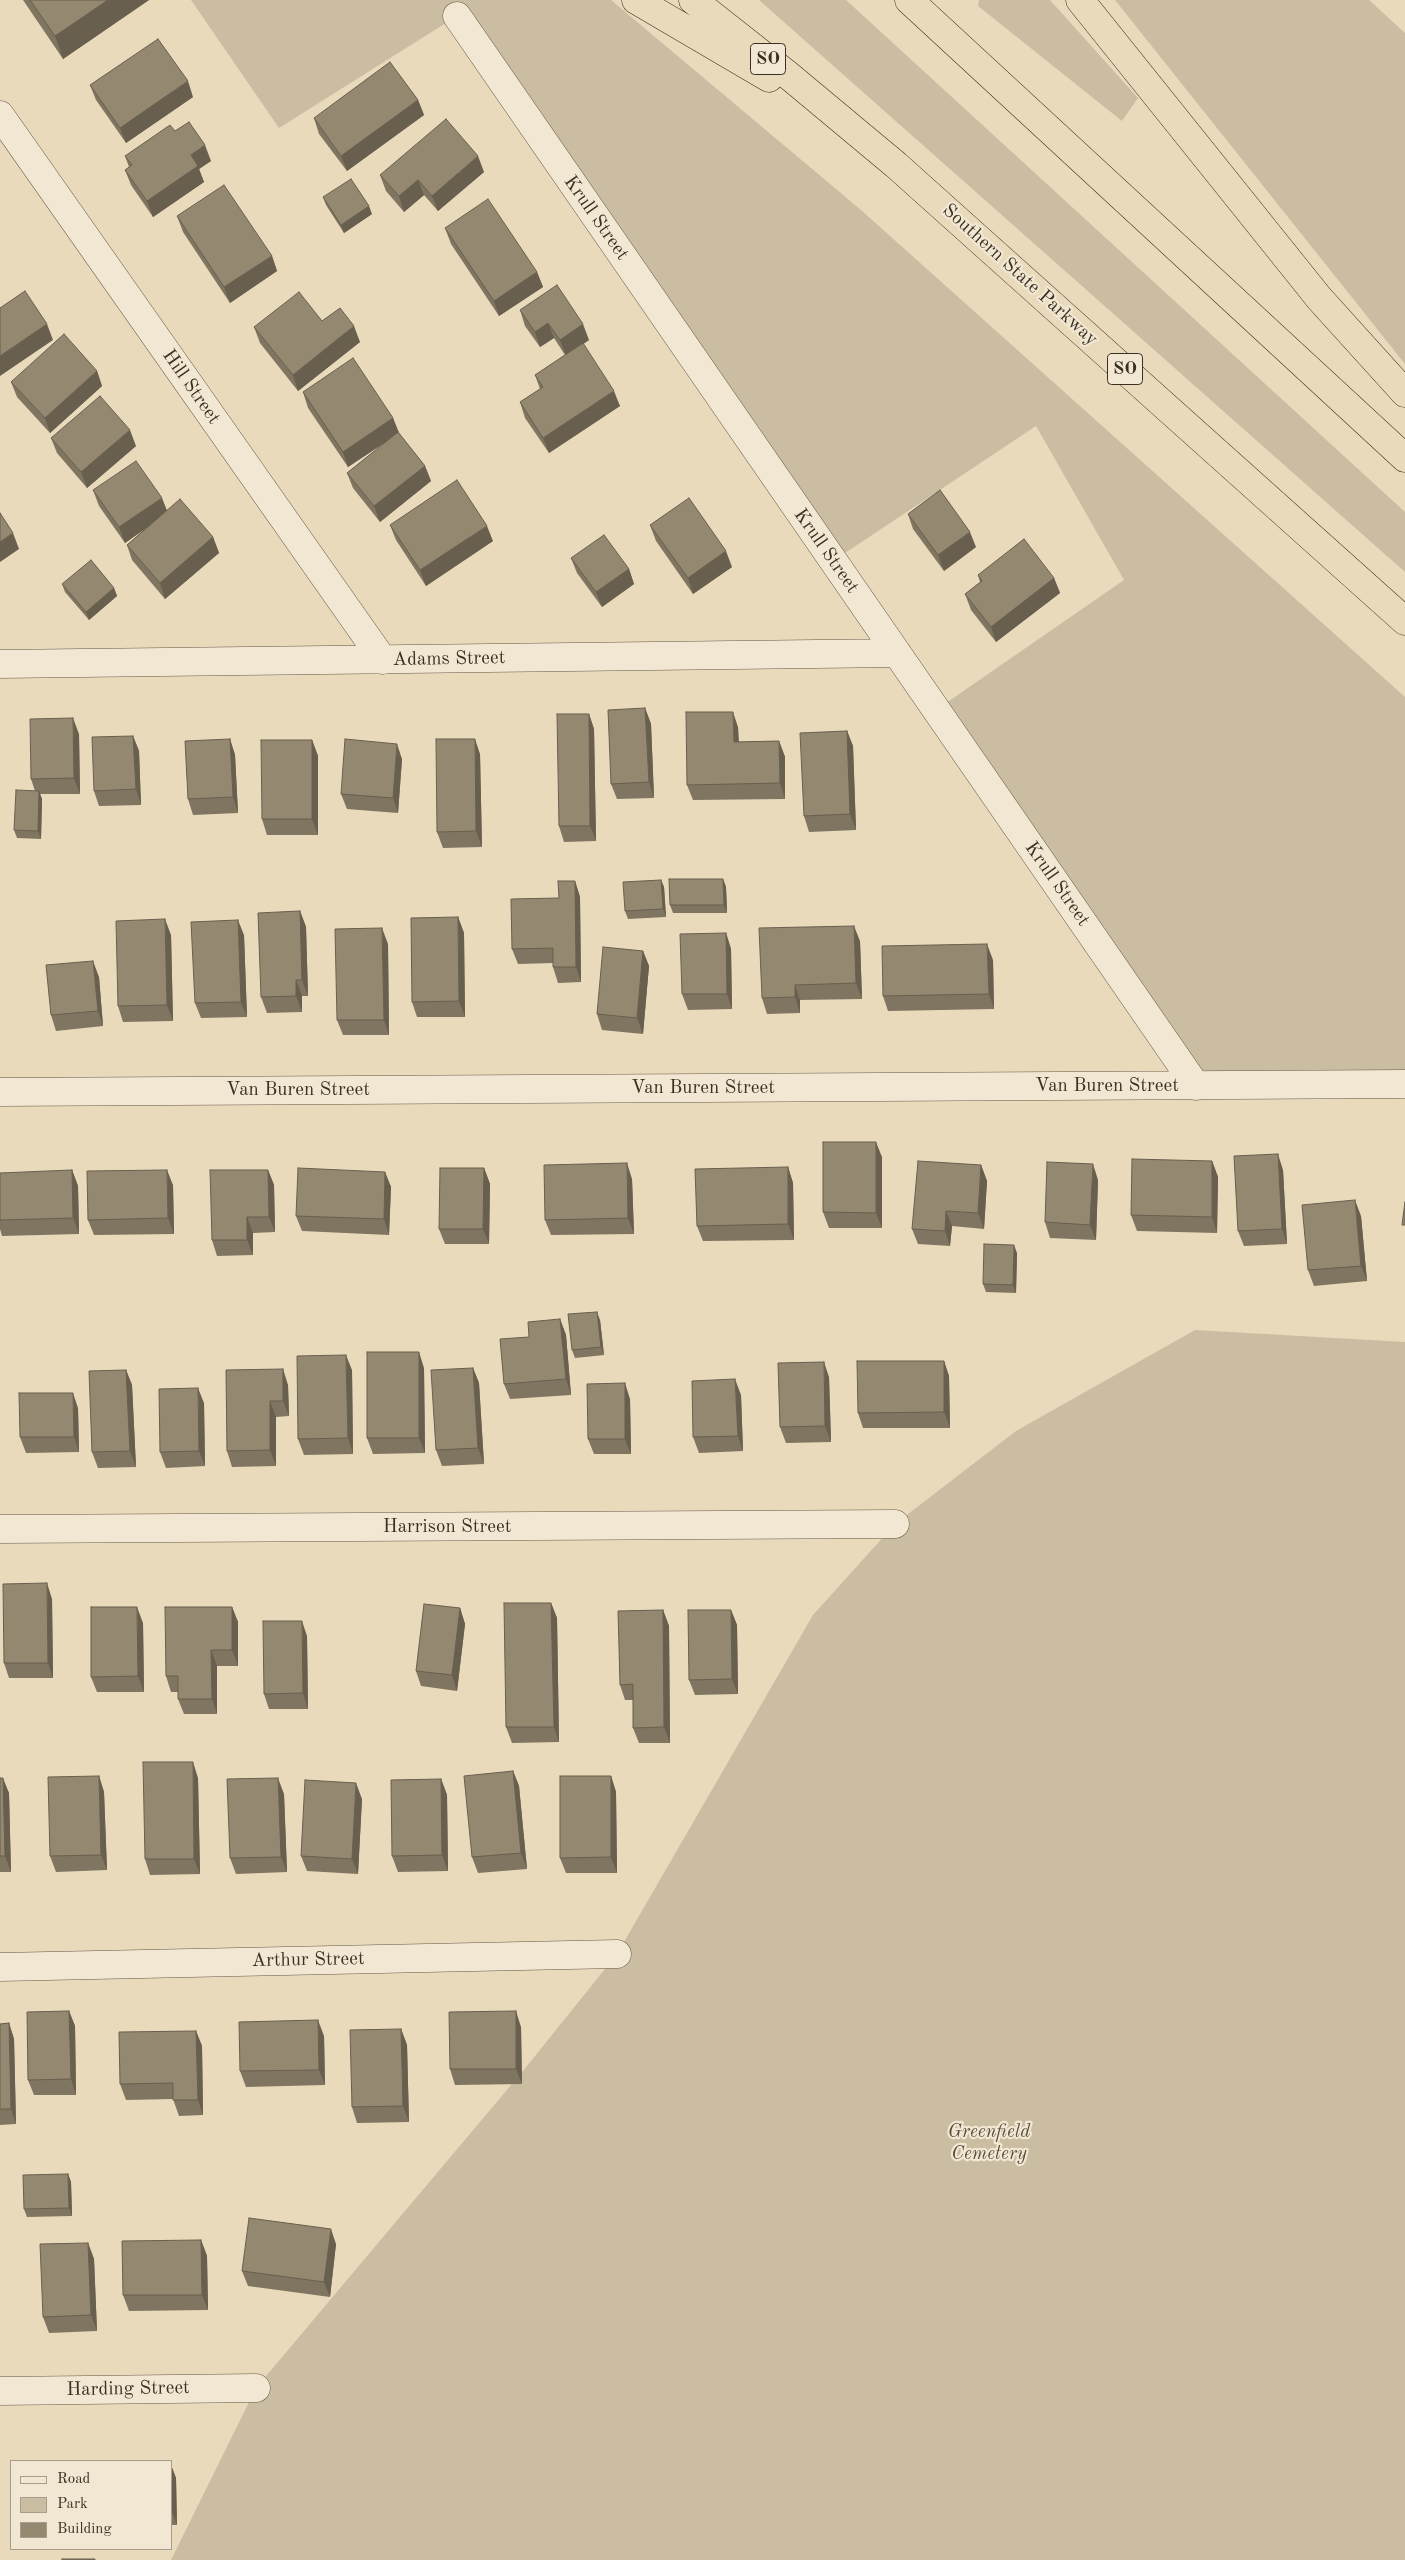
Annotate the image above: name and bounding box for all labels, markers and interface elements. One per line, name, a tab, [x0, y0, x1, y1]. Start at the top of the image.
road number: SO	[750, 44, 786, 74]
street label: Krull Street	[558, 171, 634, 265]
street label: Southern State Parkway	[938, 199, 1102, 351]
street label: Hill Street	[157, 345, 225, 429]
road number: SO	[1108, 354, 1142, 384]
street label: Krull Street	[788, 504, 864, 598]
street label: Adams Street	[392, 647, 506, 671]
street label: Krull Street	[1019, 837, 1095, 931]
street label: Van Buren Street	[1035, 1075, 1179, 1097]
street label: Van Buren Street	[631, 1077, 775, 1099]
street label: Van Buren Street	[226, 1079, 370, 1101]
street label: Harrison Street	[383, 1516, 511, 1538]
street label: Arthur Street	[251, 1948, 365, 1972]
park label: Greenfield Cemetery	[948, 2121, 1030, 2165]
street label: Harding Street	[66, 2377, 190, 2401]
legend	[10, 2460, 172, 2550]
text: Road	[57, 2472, 90, 2487]
text: Park	[57, 2497, 88, 2512]
text: Building	[57, 2522, 112, 2537]

